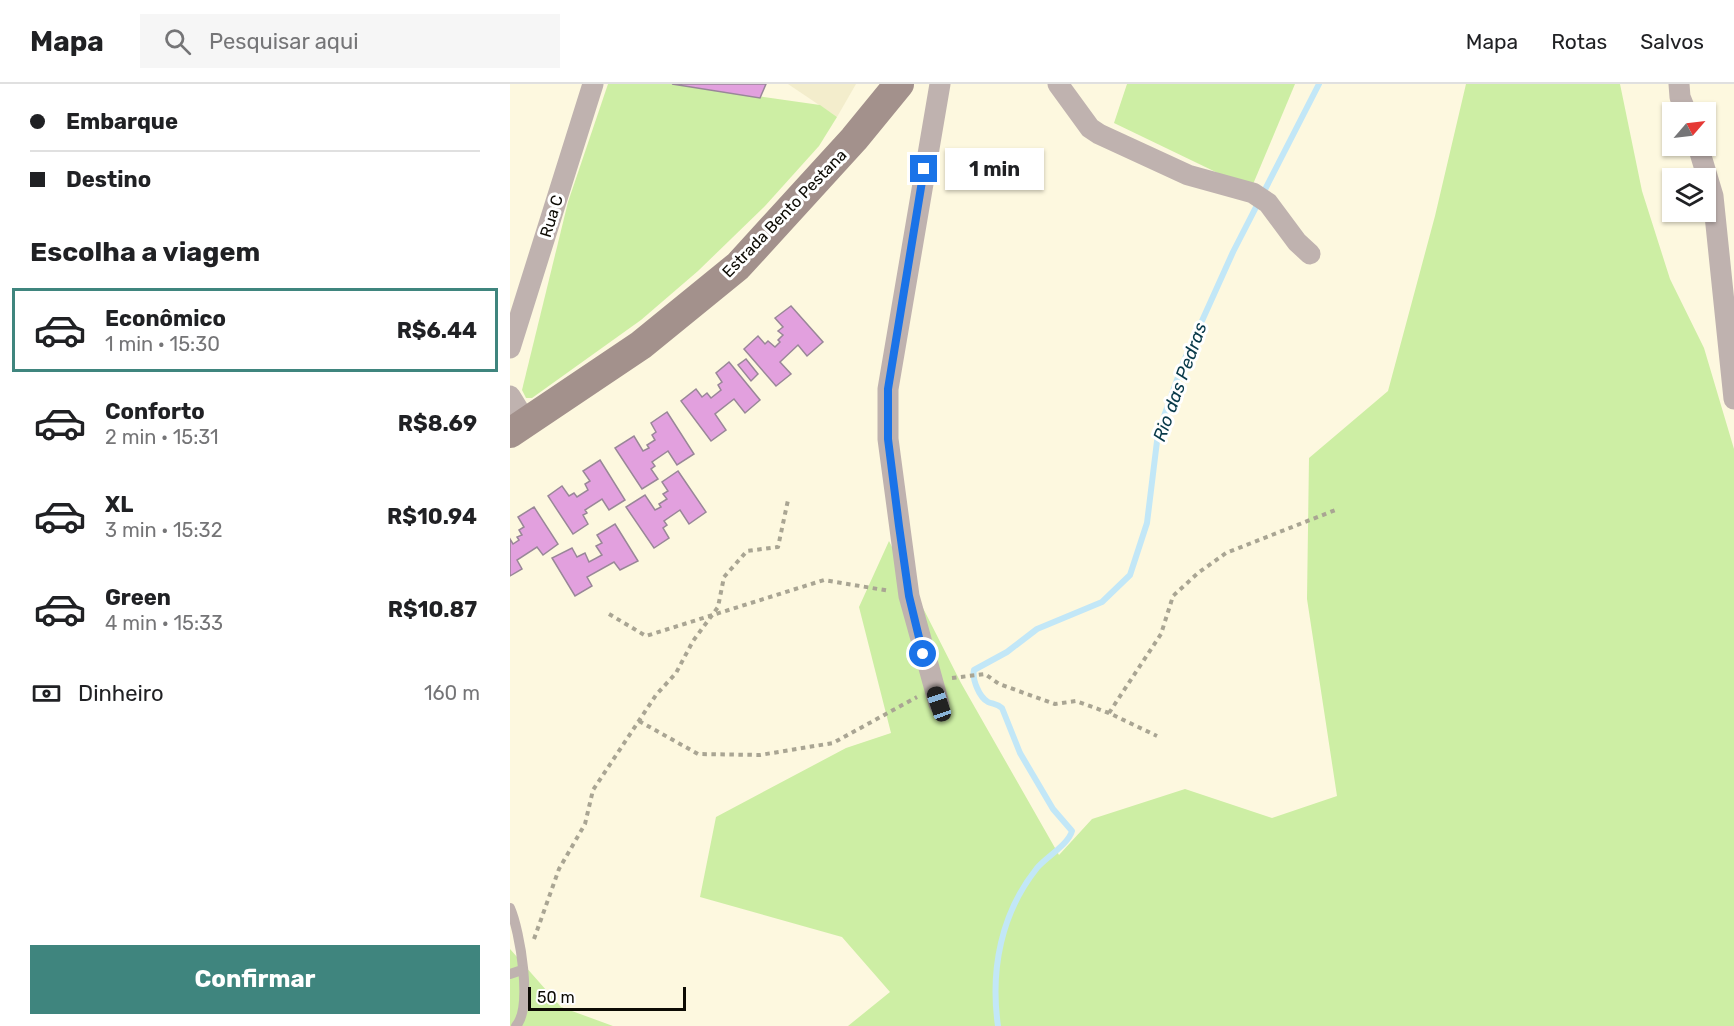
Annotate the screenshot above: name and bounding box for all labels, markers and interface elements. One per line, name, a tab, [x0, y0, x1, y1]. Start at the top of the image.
search box	[140, 14, 560, 68]
text: Mapa	[30, 25, 104, 58]
icon: search	[161, 25, 194, 58]
text: Pesquisar aqui	[209, 28, 359, 55]
text: Mapa	[1466, 29, 1518, 54]
text: Rotas	[1551, 29, 1607, 54]
text: Salvos	[1640, 29, 1704, 54]
north arrow	[1662, 102, 1716, 156]
map controls	[1662, 102, 1716, 222]
text: Embarque	[66, 108, 178, 135]
street label: Estrada Bento Pestana	[718, 145, 850, 281]
callout: 1 min	[945, 148, 1044, 190]
route end	[910, 155, 937, 182]
text: 1 min	[969, 157, 1020, 181]
text: Destino	[66, 166, 151, 193]
button: layers	[1662, 168, 1716, 222]
street label: Rua C	[536, 193, 567, 240]
text: Escolha a viagem	[30, 236, 260, 268]
icon: car	[33, 303, 87, 357]
text: Econômico	[105, 305, 226, 332]
text: R$6.44	[397, 317, 477, 344]
water label: Rio das Pedras	[1148, 320, 1212, 444]
text: 1 min · 15:30	[105, 332, 220, 356]
icon: car	[33, 396, 87, 450]
text: Conforto	[105, 398, 205, 425]
text: R$8.69	[398, 410, 477, 437]
text: 2 min · 15:31	[105, 425, 219, 449]
icon: car	[33, 489, 87, 543]
text: XL	[105, 491, 133, 518]
text: R$10.94	[387, 503, 477, 530]
text: 3 min · 15:32	[105, 518, 222, 542]
icon: car	[33, 582, 87, 636]
text: Green	[105, 584, 171, 611]
text: R$10.87	[388, 596, 477, 623]
text: 4 min · 15:33	[105, 611, 223, 635]
route start	[909, 640, 936, 667]
icon: cash	[30, 677, 63, 710]
text: Dinheiro	[78, 680, 164, 707]
text: 160 m	[424, 681, 480, 705]
car	[925, 684, 953, 724]
button: Confirmar	[30, 945, 480, 1014]
scale bar	[528, 984, 686, 1012]
text: 50 m	[537, 988, 575, 1007]

